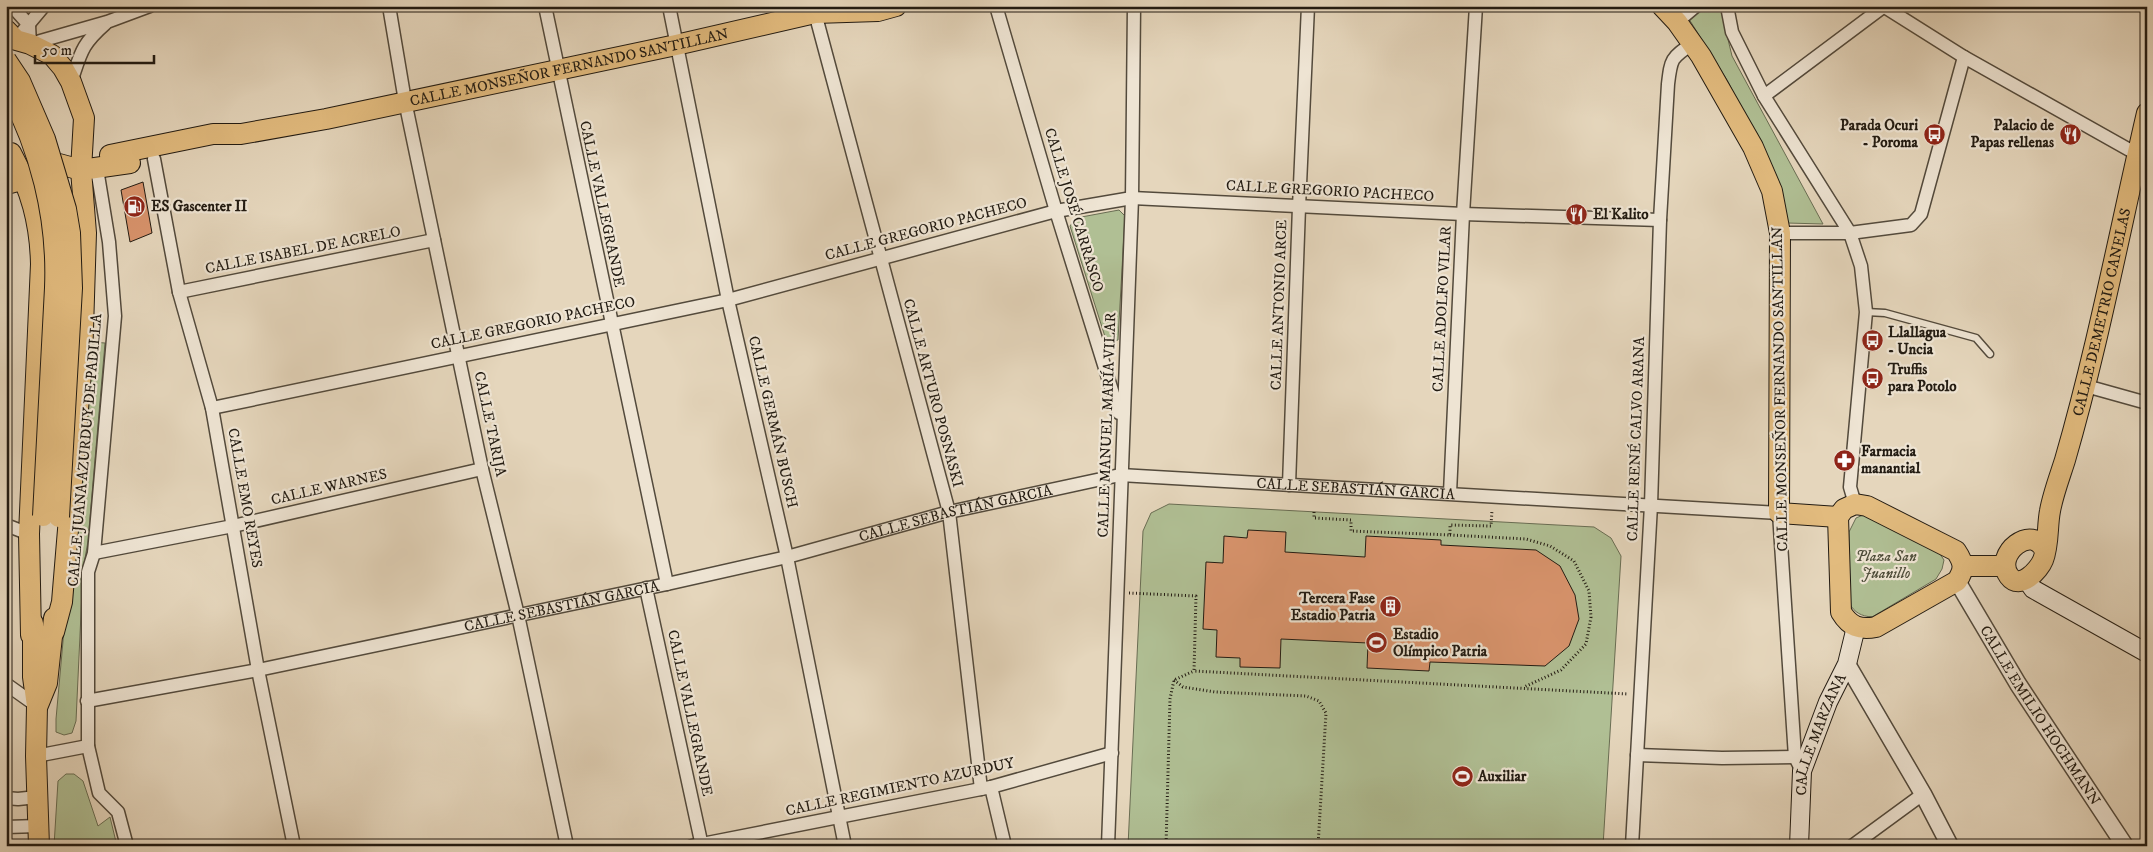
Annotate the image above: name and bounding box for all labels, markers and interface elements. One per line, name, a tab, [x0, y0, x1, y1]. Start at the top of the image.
street label: CALLE MONSEÑOR FERNANDO SANTILLAN	[408, 24, 730, 111]
scale bar	[35, 32, 154, 64]
text: 50 m	[42, 41, 72, 60]
place label: Parada Ocuri - Poroma	[1840, 116, 1919, 152]
place label: Palacio de Papas rellenas	[1971, 116, 2055, 152]
street label: CALLE VALLEGRANDE	[575, 119, 629, 289]
bus stop icon: Parada Ocuri - Poroma	[1922, 122, 1946, 146]
restaurant icon: Palacio de Papas rellenas	[2058, 122, 2082, 146]
street label: CALLE JOSÉ CARRASCO	[1040, 126, 1108, 294]
street label: CALLE GREGORIO PACHECO	[1225, 176, 1435, 206]
street label: CALLE GREGORIO PACHECO	[823, 193, 1029, 265]
fuel station icon: ES Gascenter II	[123, 194, 147, 218]
place label: ES Gascenter II	[151, 197, 247, 216]
restaurant icon: El Kalito	[1565, 202, 1589, 226]
place label: El Kalito	[1593, 205, 1649, 224]
street label: CALLE DEMETRIO CANELAS	[2068, 206, 2135, 418]
street label: CALLE ANTONIO ARCE	[1267, 219, 1291, 391]
street label: CALLE ISABEL DE ACRELO	[204, 222, 402, 278]
street label: CALLE ADOLFO VILAR	[1428, 225, 1456, 393]
street label: CALLE MONSEÑOR FERNANDO SANTILLAN	[1767, 226, 1792, 552]
street label: CALLE GREGORIO PACHECO	[429, 292, 637, 354]
street label: CALLE ARTURO POSNASKI	[899, 297, 967, 489]
street label: CALLE JUANA AZURDUY DE PADILLA	[64, 312, 106, 587]
street label: CALLE MANUEL MARÍA VILAR	[1093, 312, 1120, 538]
place label: Llallagua - Uncia	[1888, 323, 1947, 359]
bus stop icon: Llallagua - Uncia	[1860, 329, 1884, 353]
street label: CALLE GERMÁN BUSCH	[744, 334, 803, 510]
street label: CALLE RENÉ CALVO ARANA	[1623, 336, 1649, 542]
place label: Truffis para Potolo	[1887, 360, 1957, 396]
bus stop icon: Truffis para Potolo	[1860, 366, 1884, 390]
street label: CALLE TARIJA	[470, 370, 511, 479]
street label: CALLE EMO REYES	[223, 427, 267, 570]
place label: Farmacia manantial	[1861, 442, 1921, 478]
pharmacy icon: Farmacia manantial	[1833, 448, 1857, 472]
street label: CALLE WARNES	[269, 464, 389, 510]
street label: CALLE SEBASTIÁN GARCIA	[1256, 473, 1456, 504]
street label: CALLE SEBASTIÁN GARCIA	[857, 480, 1055, 546]
park label: Plaza San Juanillo	[1855, 547, 1917, 583]
street label: CALLE SEBASTIÁN GARCIA	[462, 576, 661, 636]
place label: Tercera Fase Estadio Patria	[1291, 589, 1376, 625]
building icon: Tercera Fase Estadio Patria	[1379, 595, 1403, 619]
street label: CALLE EMILIO HOCHMANN	[1976, 622, 2105, 809]
place label: Estadio Olímpico Patria	[1393, 625, 1488, 661]
street label: CALLE VALLEGRANDE	[663, 628, 717, 798]
sports icon: Estadio Olímpico Patria	[1365, 631, 1389, 655]
street label: CALLE MARZANA	[1791, 670, 1850, 796]
street label: CALLE REGIMIENTO AZURDUY	[784, 753, 1017, 821]
sports icon: Auxiliar	[1450, 764, 1474, 788]
place label: Auxiliar	[1477, 767, 1527, 786]

